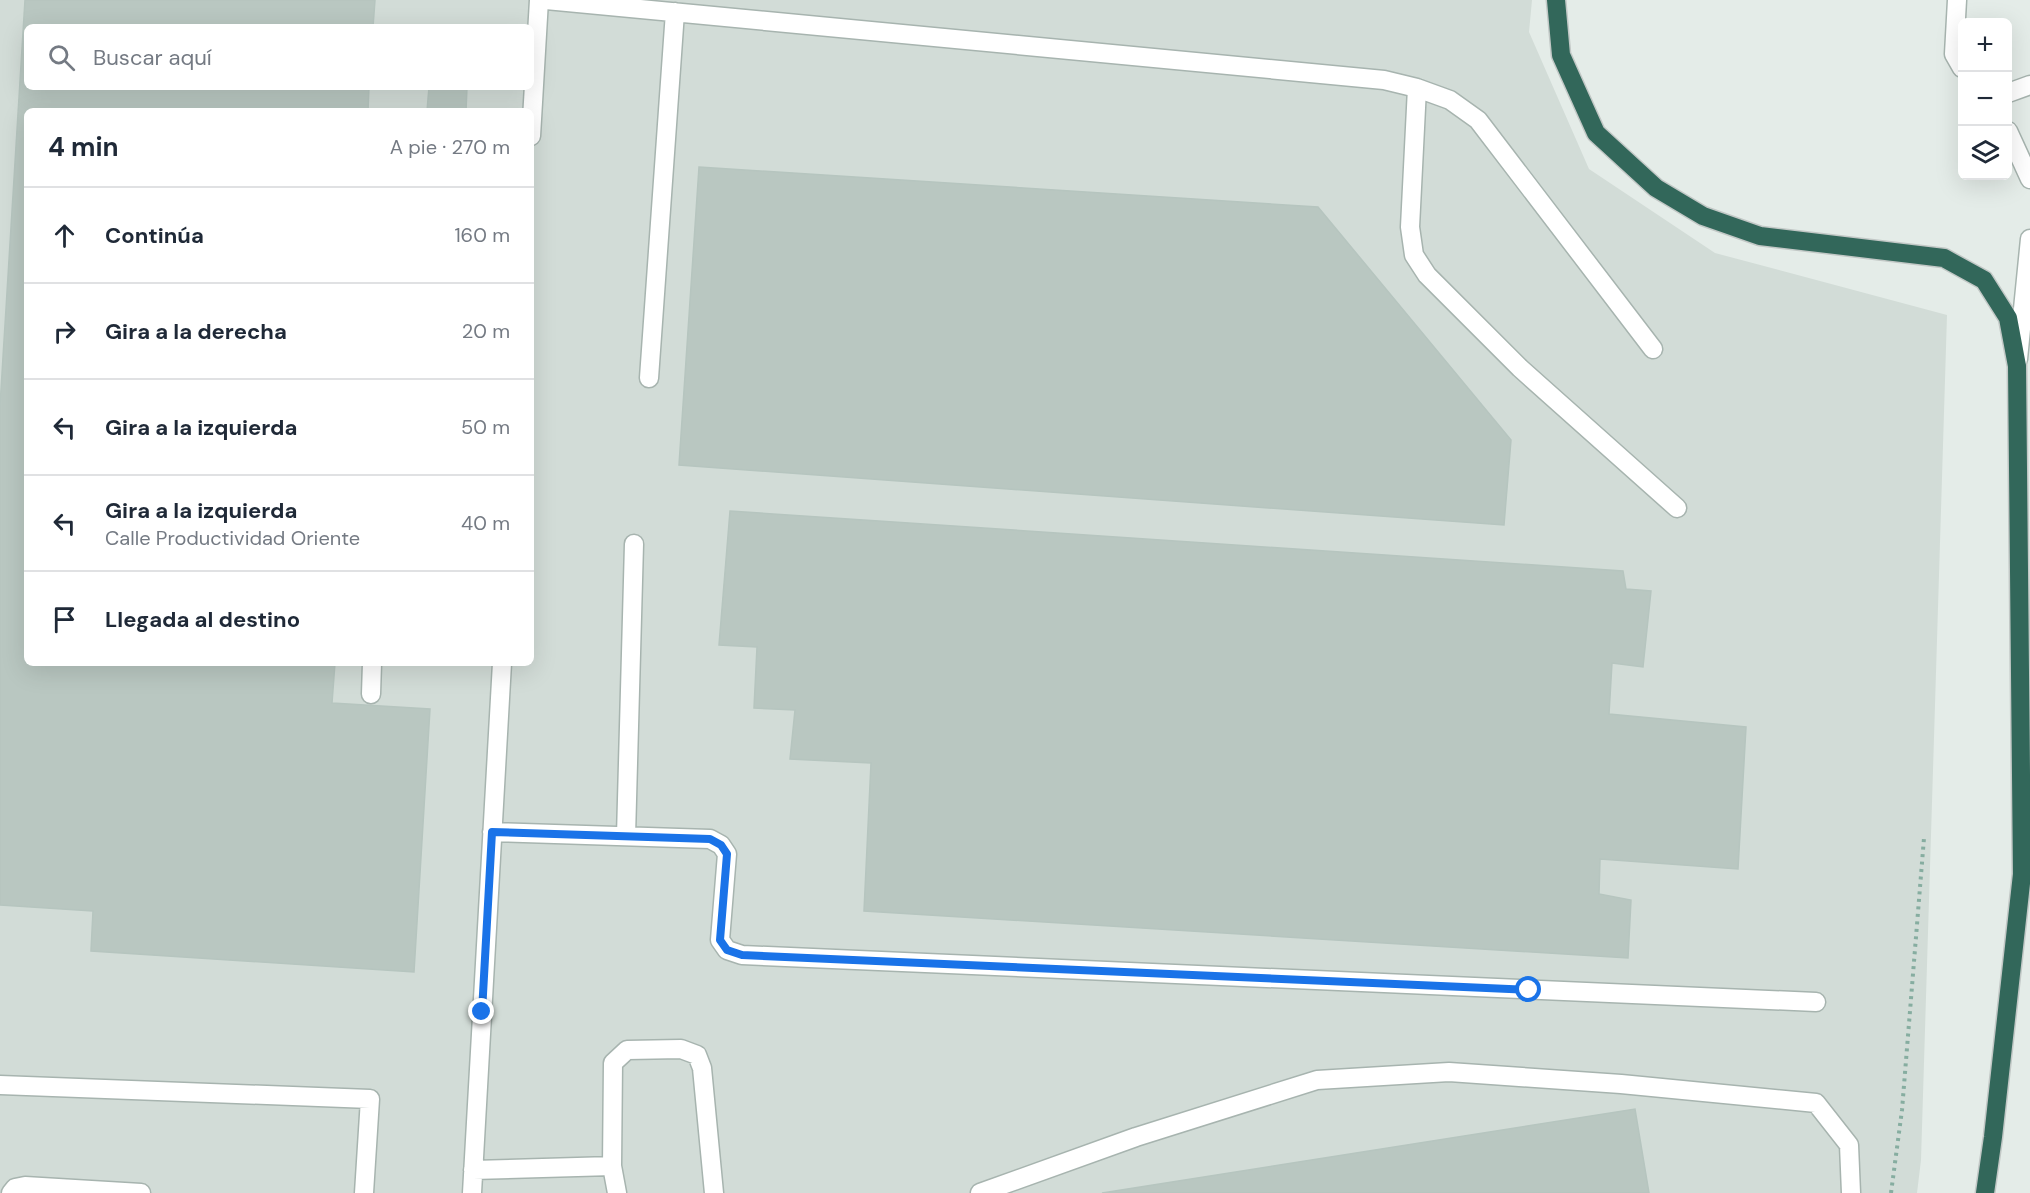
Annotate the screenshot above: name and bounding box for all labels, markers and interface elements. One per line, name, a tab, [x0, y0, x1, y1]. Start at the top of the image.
map controls	[1958, 18, 2012, 180]
button: +	[1958, 18, 2012, 72]
search box	[24, 24, 534, 90]
icon: search	[45, 41, 78, 74]
text: Buscar aquí	[93, 43, 212, 72]
button: −	[1958, 72, 2012, 126]
button: layers	[1958, 126, 2012, 180]
text: 4 min	[48, 130, 119, 164]
text: A pie · 270 m	[390, 134, 510, 160]
icon: ahead	[48, 219, 81, 252]
text: Continúa	[105, 221, 204, 250]
text: 160 m	[454, 222, 510, 248]
icon: right	[48, 315, 81, 348]
text: Gira a la derecha	[105, 317, 287, 346]
text: 20 m	[462, 318, 510, 344]
icon: left	[48, 411, 81, 444]
text: Gira a la izquierda	[105, 413, 297, 442]
text: 50 m	[461, 414, 510, 440]
text: Gira a la izquierda	[105, 496, 297, 525]
icon: left	[48, 507, 81, 540]
text: 40 m	[461, 510, 510, 536]
text: Calle Productividad Oriente	[105, 525, 360, 551]
icon: arrive	[48, 603, 81, 636]
text: Llegada al destino	[105, 605, 300, 634]
route start	[1515, 976, 1541, 1002]
route end	[468, 998, 494, 1024]

